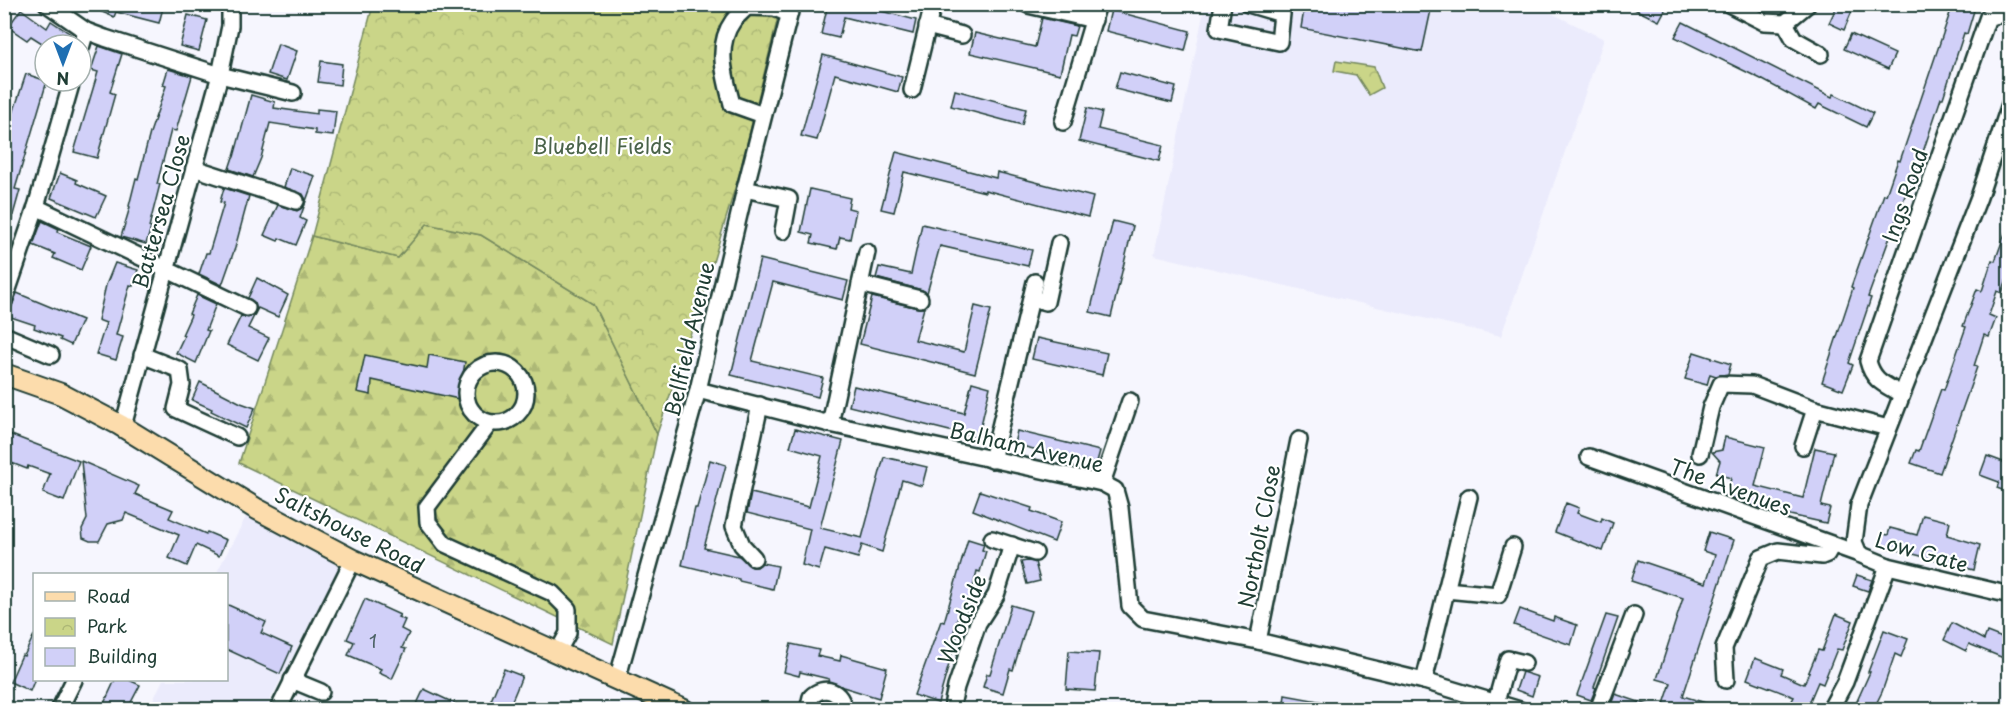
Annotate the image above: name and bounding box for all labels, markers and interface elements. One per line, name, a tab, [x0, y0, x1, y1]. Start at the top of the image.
north arrow	[33, 33, 93, 93]
text: N	[57, 67, 69, 91]
park label: Bluebell Fields	[532, 129, 672, 161]
street label: Battersea Close	[123, 130, 197, 292]
street label: Ings Road	[1873, 144, 1935, 246]
street label: Bellfield Avenue	[655, 258, 721, 420]
street label: Balham Avenue	[947, 413, 1107, 479]
street label: The Avenues	[1666, 449, 1796, 523]
street label: Northolt Close	[1228, 462, 1288, 610]
street label: Saltshouse Road	[270, 477, 430, 581]
street label: Low Gate	[1872, 522, 1972, 580]
street label: Woodside	[928, 569, 994, 669]
legend	[33, 573, 228, 681]
text: Road	[87, 582, 131, 609]
text: Park	[87, 612, 127, 639]
house number: 1	[369, 627, 377, 654]
text: Building	[87, 642, 157, 669]

